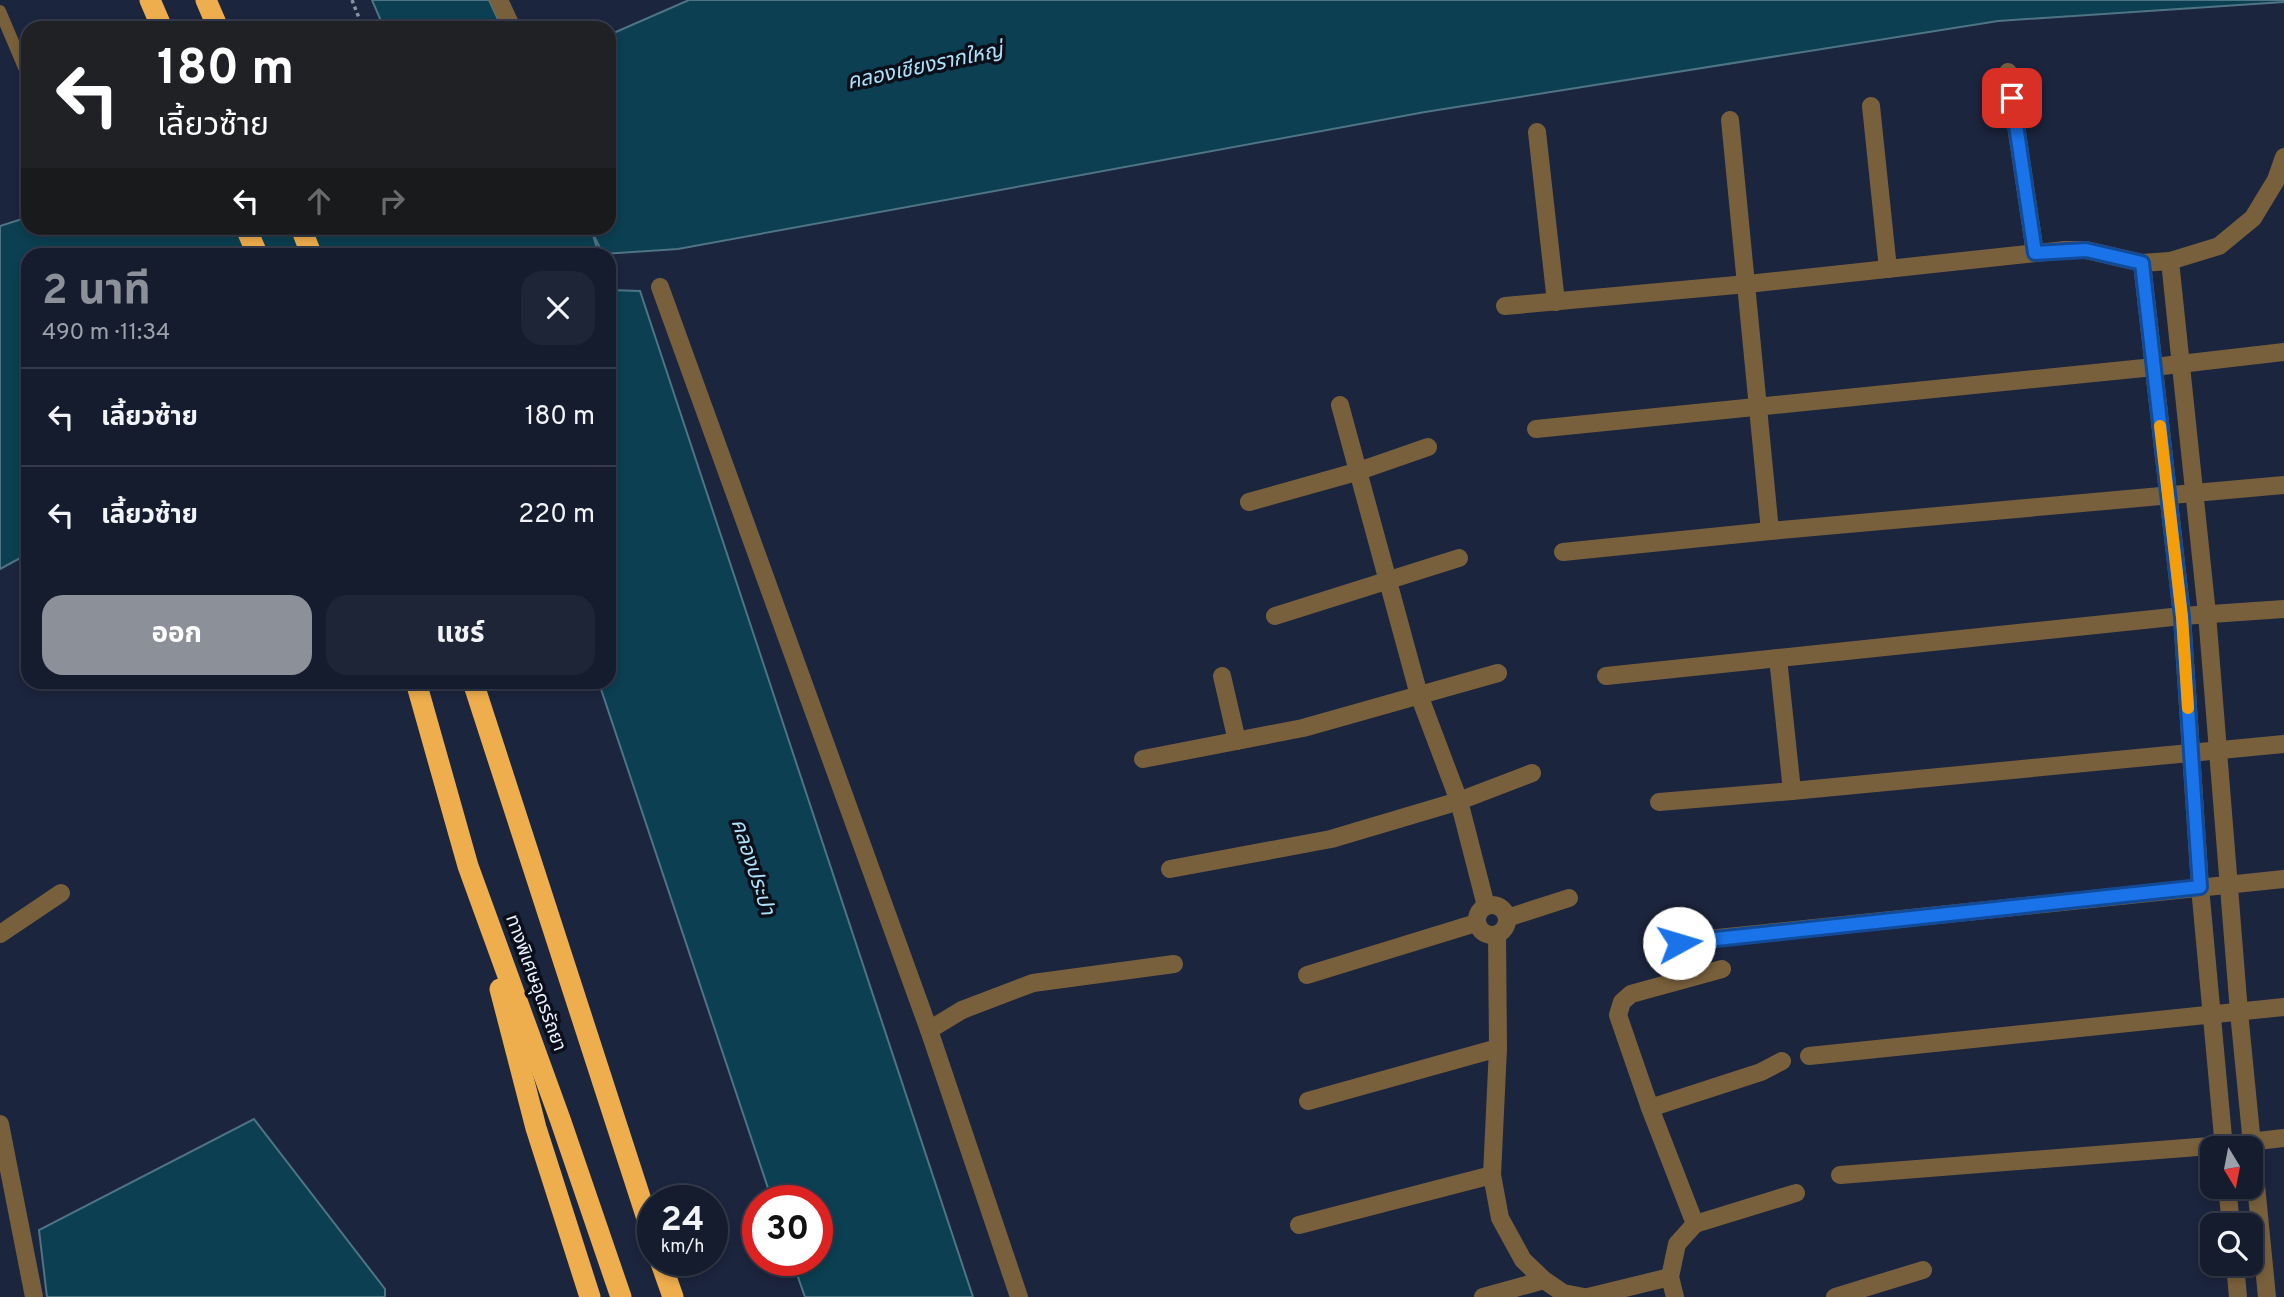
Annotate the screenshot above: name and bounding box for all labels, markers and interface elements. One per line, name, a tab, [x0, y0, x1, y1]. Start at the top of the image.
water label: คลองเชียงรากใหญ่	[845, 37, 1008, 97]
text: 180 m	[157, 40, 294, 102]
icon: left	[42, 49, 133, 140]
pin	[1982, 68, 2042, 128]
icon: arrive	[1993, 79, 2031, 117]
text: เลี้ยวซ้าย	[157, 107, 269, 147]
icon: left	[227, 182, 265, 220]
icon: ahead	[300, 182, 338, 220]
icon: right	[373, 182, 411, 220]
text: 2 นาที	[42, 266, 151, 319]
button: close	[521, 271, 595, 345]
text: 490 m · 11:34	[42, 319, 170, 348]
icon: left	[42, 398, 80, 436]
text: 180 m	[525, 401, 595, 434]
text: เลี้ยวซ้าย	[101, 402, 198, 435]
icon: left	[42, 496, 80, 534]
text: 220 m	[518, 499, 595, 532]
text: เลี้ยวซ้าย	[101, 500, 198, 533]
button: ออก	[42, 595, 312, 675]
button: แชร์	[326, 595, 595, 675]
water label: คลองประปา	[724, 816, 781, 920]
position arrow	[1642, 906, 1716, 980]
street label: ทางพิเศษอุดรรัถยา	[499, 911, 571, 1055]
north arrow	[2200, 1136, 2263, 1199]
map controls	[2200, 1136, 2263, 1276]
speed limit sign: 30	[742, 1185, 833, 1276]
text: 24	[661, 1199, 704, 1243]
button: search	[2200, 1213, 2263, 1276]
text: km/h	[661, 1236, 704, 1259]

